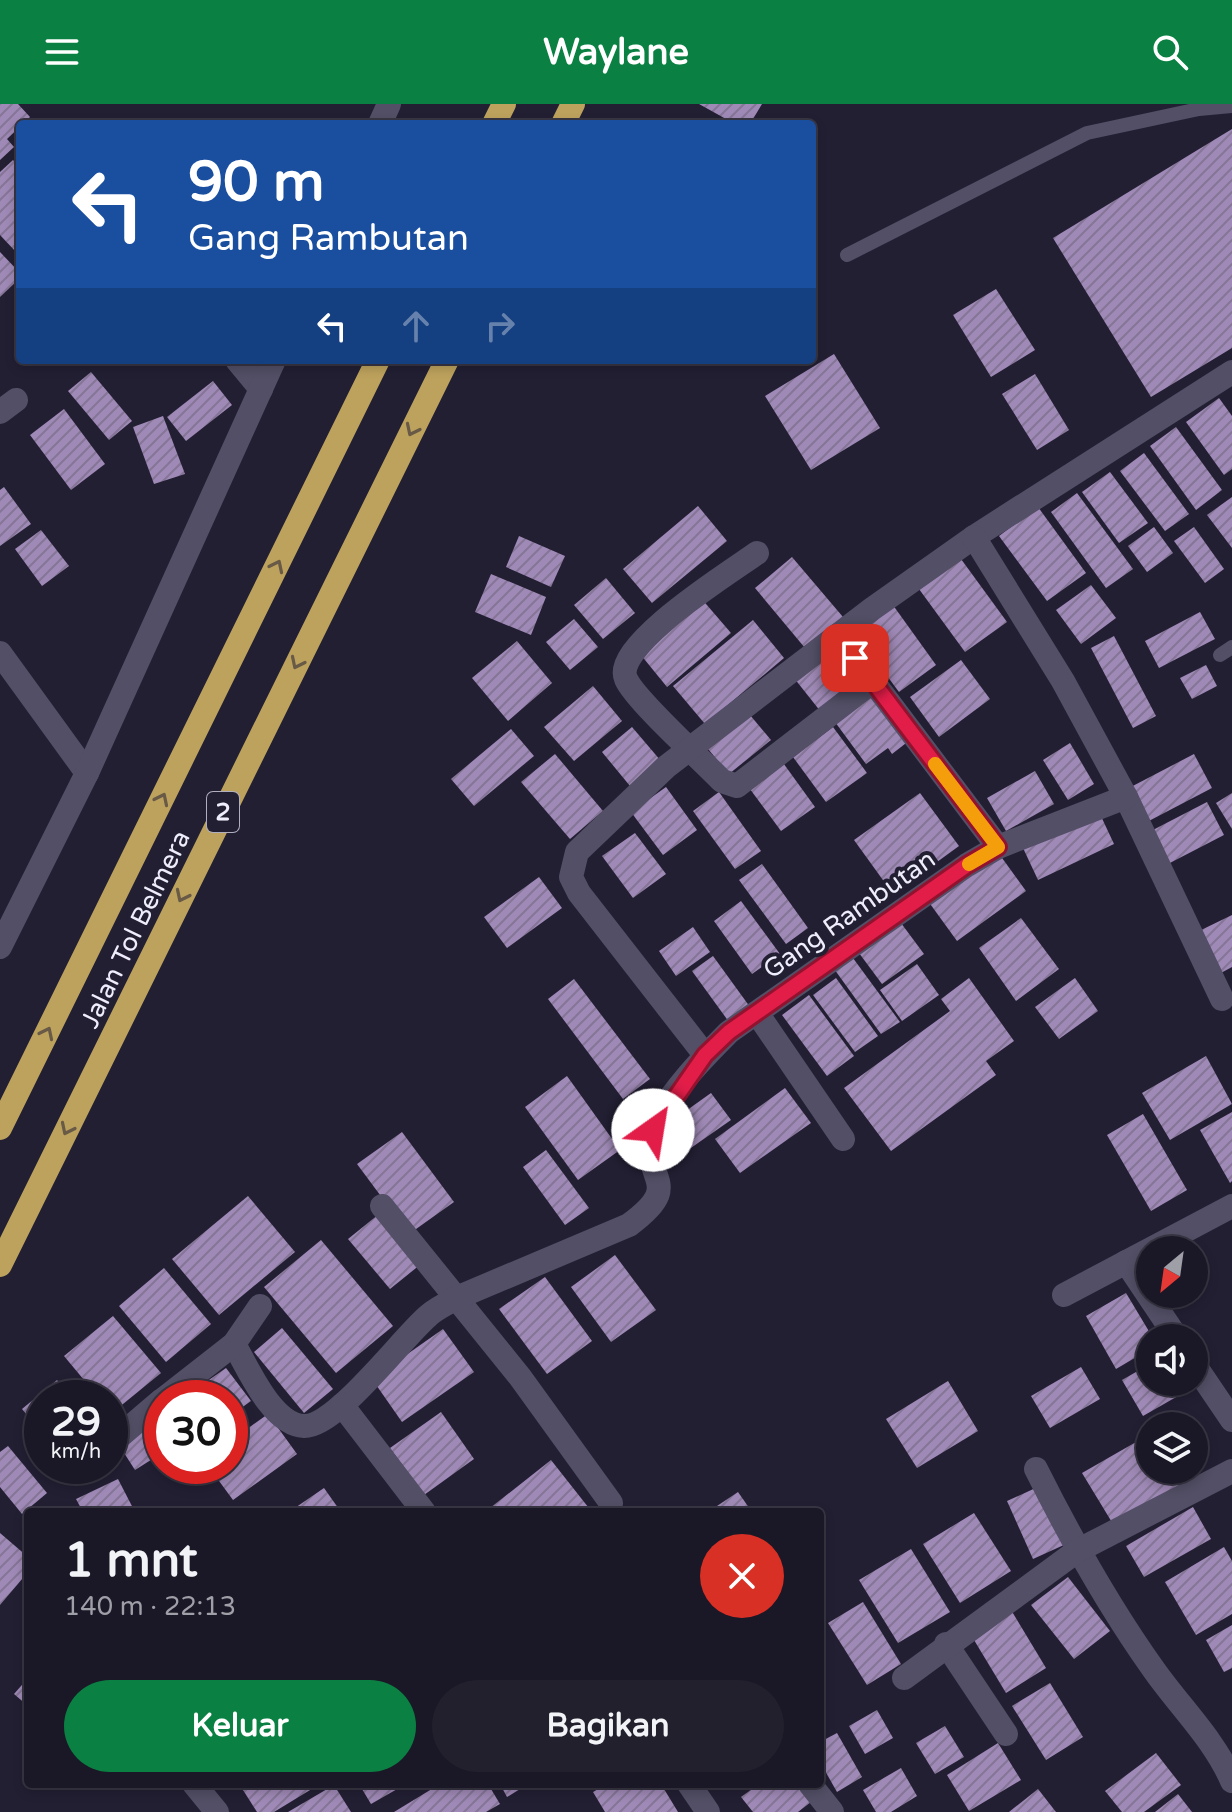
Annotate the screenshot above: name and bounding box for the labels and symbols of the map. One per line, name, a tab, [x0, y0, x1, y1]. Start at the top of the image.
one-way arrow	[407, 421, 422, 436]
one-way arrow	[267, 560, 282, 575]
pin	[821, 624, 889, 692]
one-way arrow	[291, 655, 307, 669]
road number: 2	[207, 792, 239, 832]
one-way arrow	[152, 793, 168, 808]
street label: Jalan Tol Belmera	[74, 825, 197, 1033]
street label: Gang Rambutan	[757, 844, 941, 985]
one-way arrow	[176, 888, 192, 903]
one-way arrow	[37, 1026, 53, 1041]
position arrow	[611, 1088, 695, 1172]
one-way arrow	[61, 1121, 77, 1136]
north arrow	[1136, 1236, 1208, 1308]
speed limit sign: 30	[144, 1380, 248, 1484]

